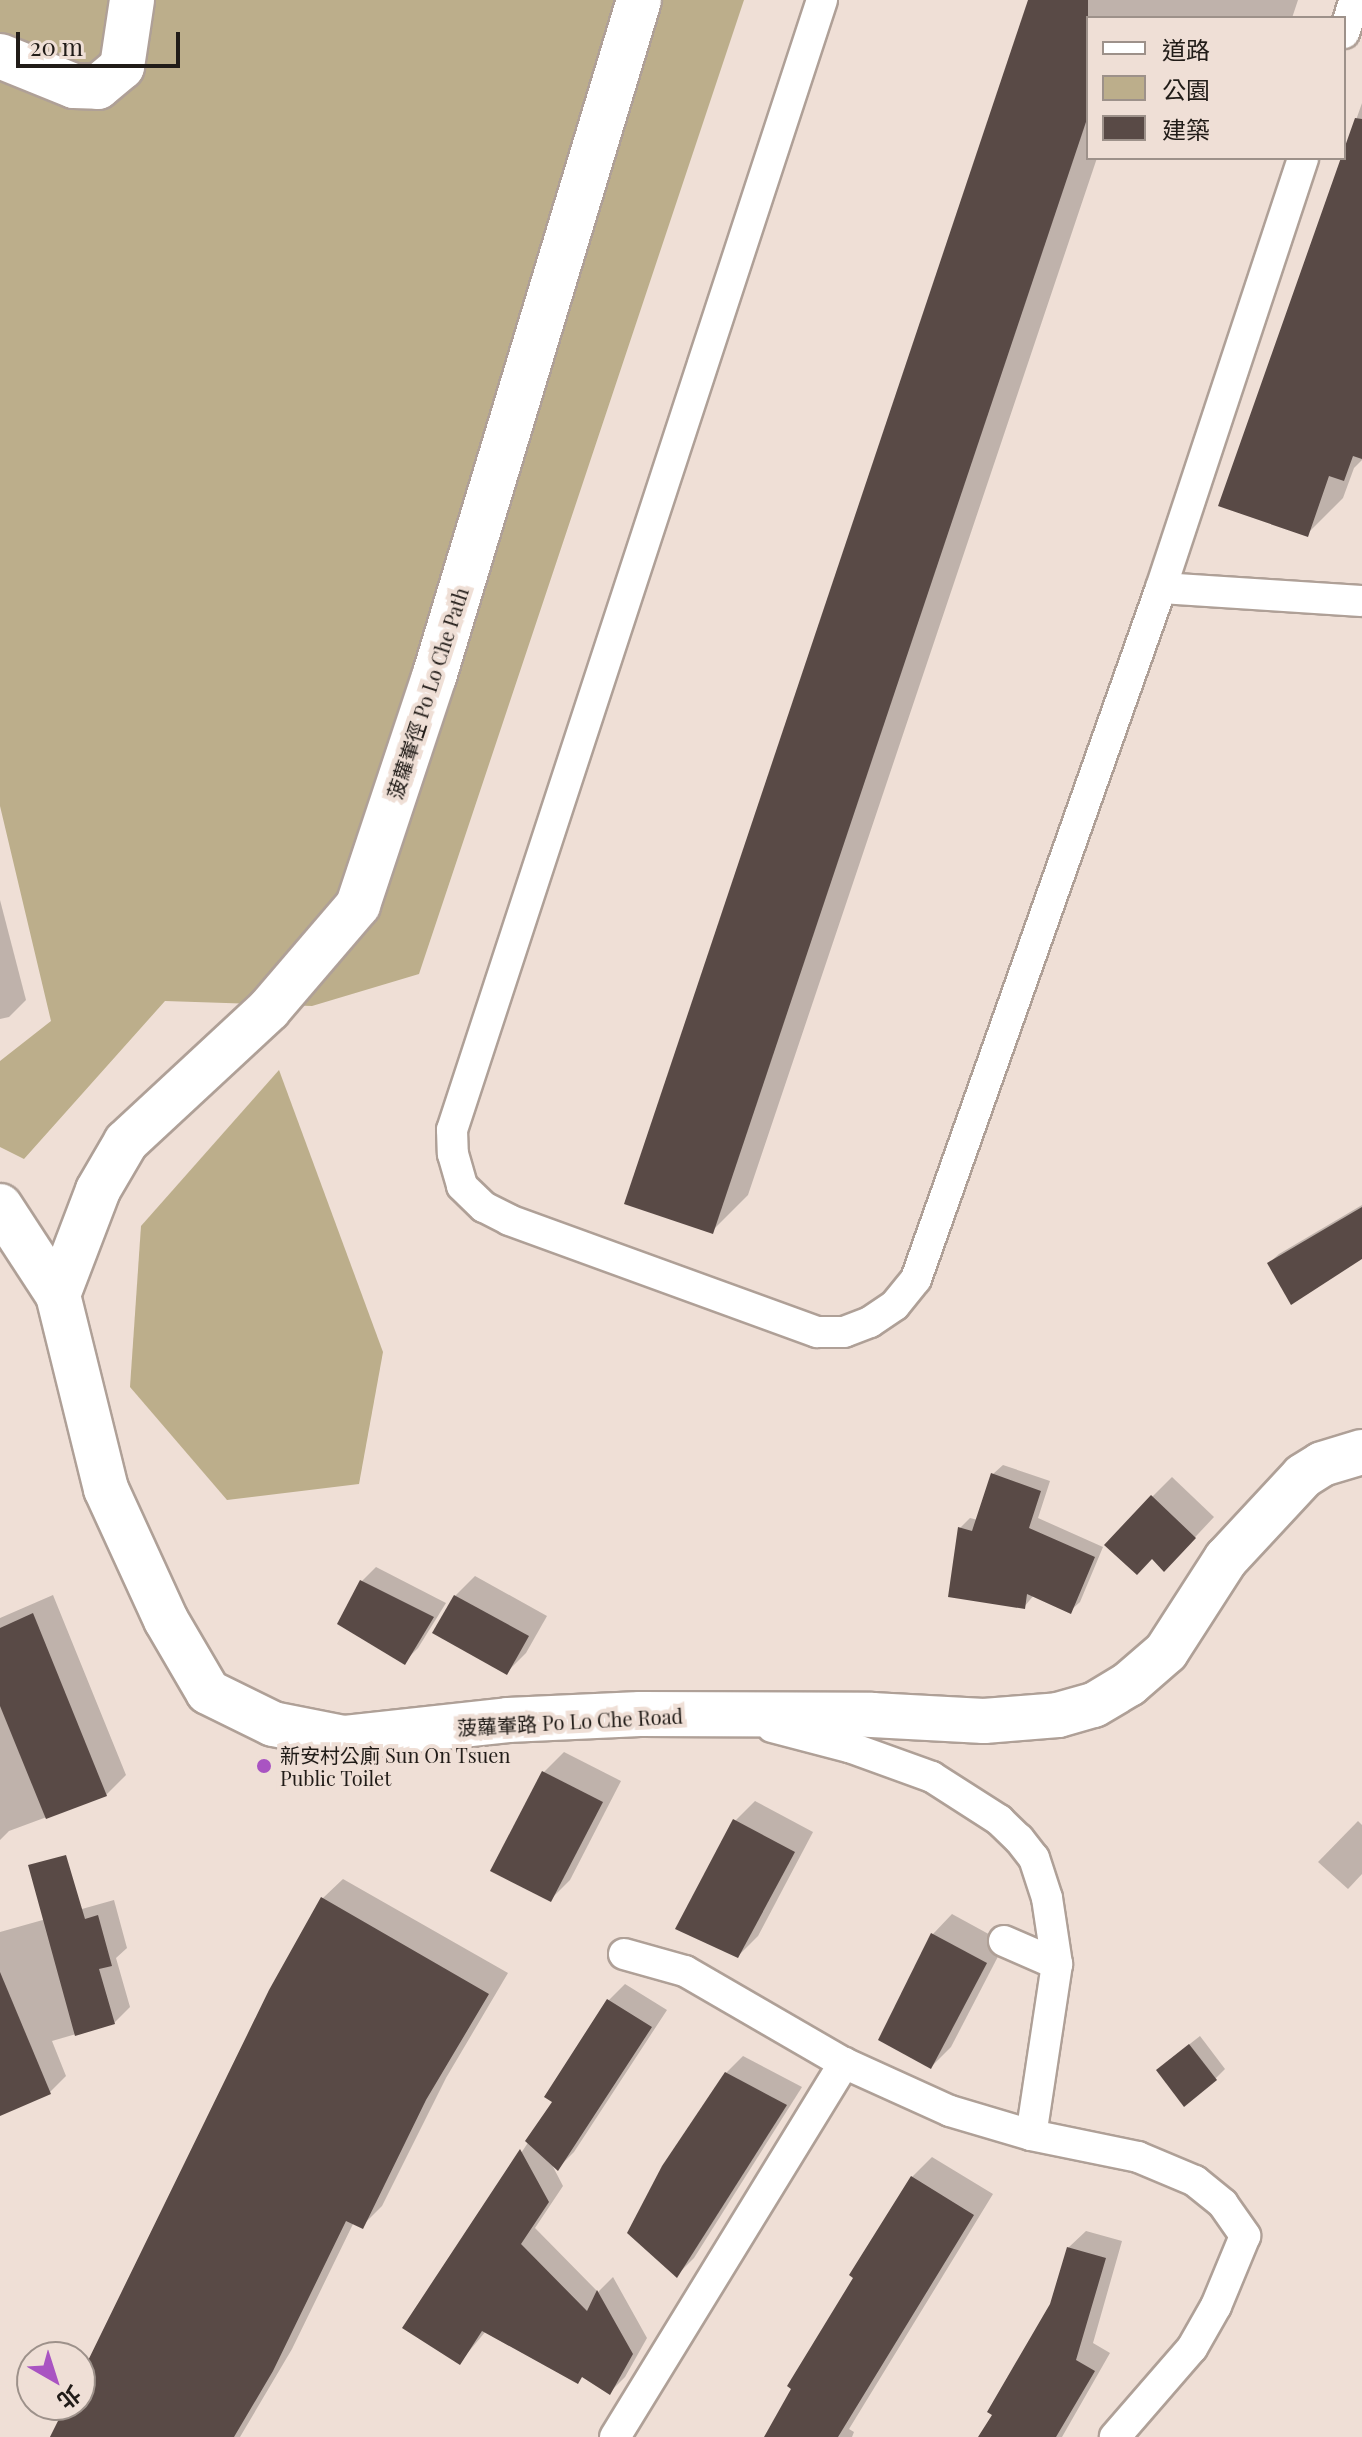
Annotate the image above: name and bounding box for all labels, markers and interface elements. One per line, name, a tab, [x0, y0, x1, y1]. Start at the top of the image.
scale bar	[20, 16, 184, 66]
legend	[1086, 16, 1346, 160]
text: 20 m	[30, 30, 83, 62]
text: 道路	[1162, 33, 1210, 65]
text: 公園	[1162, 73, 1210, 105]
text: 建築	[1162, 113, 1210, 145]
street label: 菠蘿輋徑 Po Lo Che Path	[381, 584, 473, 802]
street label: 菠蘿輋路 Po Lo Che Road	[456, 1703, 684, 1739]
place label: 新安村公廁 Sun On Tsuen Public Toilet	[280, 1742, 511, 1789]
marker: 新安村公廁 Sun On Tsuen Public Toilet	[255, 1757, 273, 1775]
north arrow	[16, 2341, 96, 2421]
text: 北	[52, 2380, 88, 2417]

